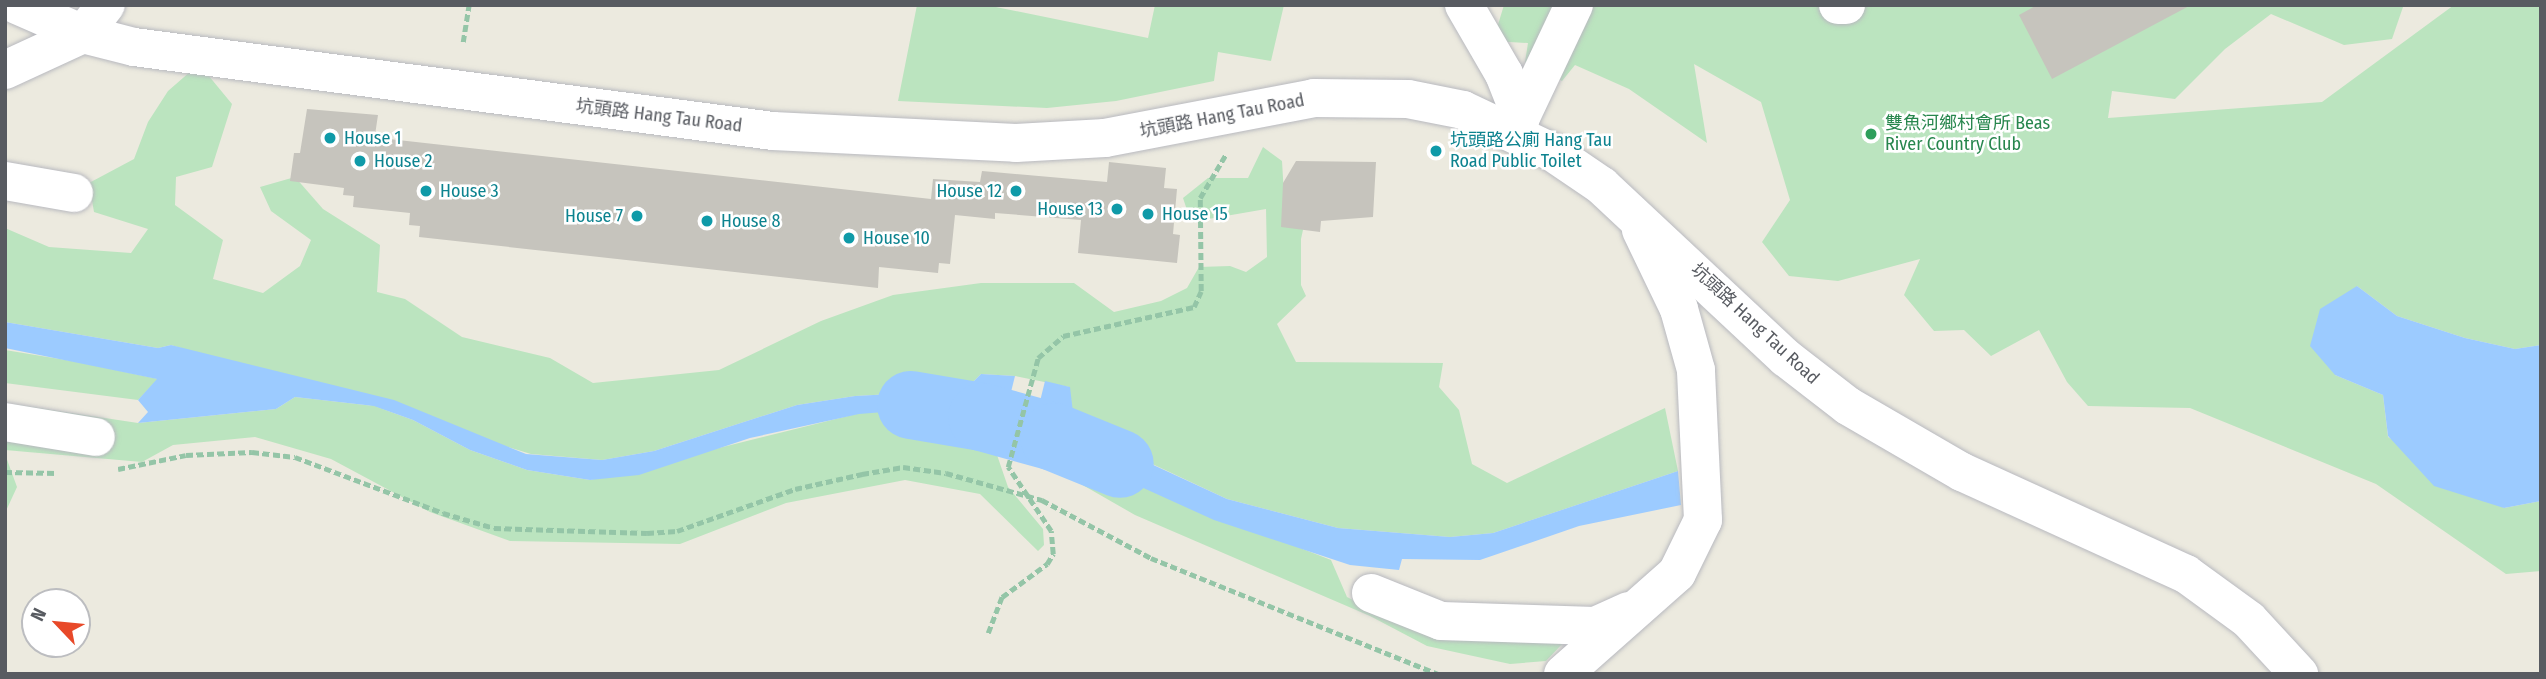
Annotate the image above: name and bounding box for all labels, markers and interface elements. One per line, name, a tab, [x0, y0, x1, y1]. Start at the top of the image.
street label: 坑頭路 Hang Tau Road	[1138, 89, 1306, 143]
street label: 坑頭路 Hang Tau Road	[575, 95, 743, 137]
place label: 雙魚河鄉村會所 Beas River Country Club	[1885, 113, 2050, 156]
marker: 雙魚河鄉村會所 Beas River Country Club	[1863, 126, 1879, 142]
place label: House 1	[344, 127, 402, 149]
marker: House 1	[322, 130, 338, 146]
place label: 坑頭路公廁 Hang Tau Road Public Toilet	[1450, 130, 1612, 172]
marker: 坑頭路公廁 Hang Tau Road Public Toilet	[1428, 143, 1444, 159]
place label: House 2	[374, 150, 433, 172]
marker: House 2	[352, 153, 368, 169]
place label: House 3	[440, 180, 499, 202]
place label: House 12	[936, 180, 1002, 202]
marker: House 3	[418, 183, 434, 199]
marker: House 12	[1008, 183, 1024, 199]
place label: House 13	[1037, 198, 1103, 220]
marker: House 13	[1109, 201, 1125, 217]
place label: House 15	[1162, 203, 1228, 225]
place label: House 7	[565, 205, 623, 227]
marker: House 15	[1140, 206, 1156, 222]
marker: House 7	[629, 208, 645, 224]
place label: House 8	[721, 210, 781, 232]
marker: House 8	[699, 213, 715, 229]
place label: House 10	[863, 227, 930, 249]
marker: House 10	[841, 230, 857, 246]
street label: 坑頭路 Hang Tau Road	[1686, 259, 1824, 389]
north arrow	[21, 588, 91, 658]
text: N	[26, 604, 51, 625]

